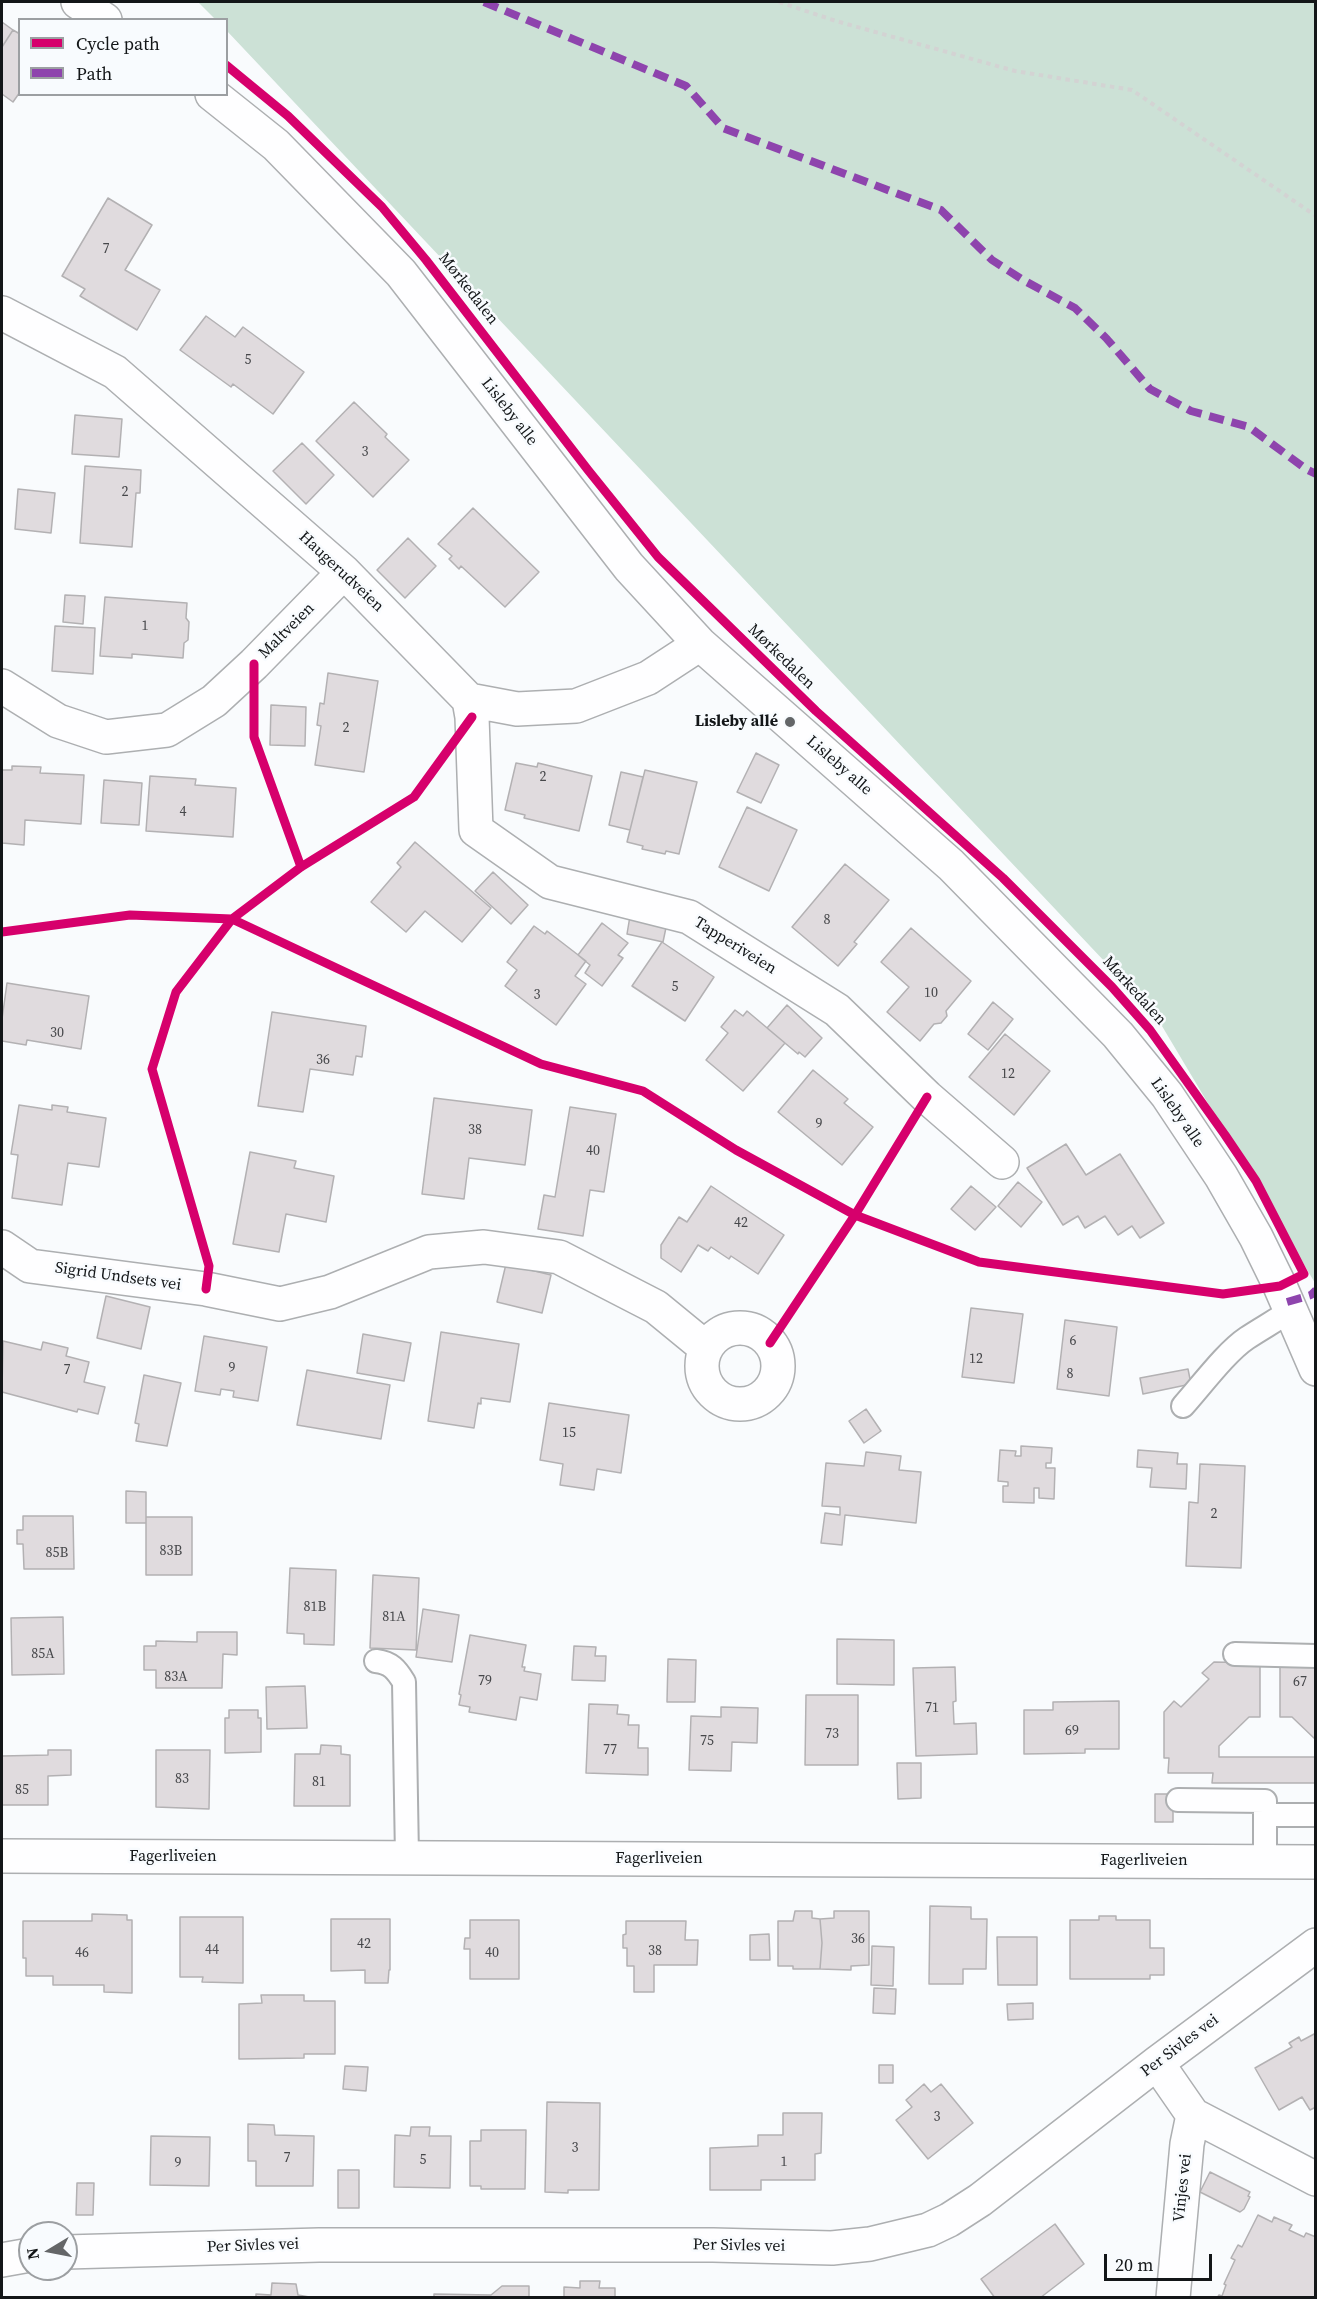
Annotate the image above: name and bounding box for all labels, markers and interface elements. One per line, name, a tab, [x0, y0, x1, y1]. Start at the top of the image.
legend	[18, 18, 228, 96]
text: Cycle path	[76, 31, 160, 56]
text: Path	[76, 61, 112, 86]
house number: 7	[103, 241, 109, 257]
street label: Mørkedalen	[434, 249, 502, 329]
house number: 5	[245, 352, 251, 368]
street label: Lisleby alle	[477, 374, 541, 450]
house number: 3	[362, 444, 368, 460]
house number: 2	[122, 484, 128, 500]
street label: Haugerudveien	[294, 528, 388, 616]
street label: Maltveien	[255, 599, 319, 663]
house number: 1	[142, 618, 148, 634]
street label: Mørkedalen	[743, 620, 819, 694]
place label: Lisleby allé	[695, 712, 778, 732]
marker: Lisleby allé	[783, 715, 797, 729]
house number: 2	[343, 720, 349, 736]
street label: Lisleby alle	[802, 732, 876, 800]
house number: 2	[540, 769, 546, 785]
house number: 4	[180, 804, 186, 820]
house number: 8	[824, 912, 830, 928]
street label: Tapperiveien	[690, 913, 780, 979]
street label: Mørkedalen	[1098, 953, 1170, 1029]
house number: 5	[672, 979, 678, 995]
house number: 10	[924, 985, 938, 1001]
house number: 3	[534, 987, 540, 1003]
house number: 30	[50, 1025, 64, 1041]
house number: 36	[316, 1052, 330, 1068]
house number: 12	[1001, 1066, 1015, 1082]
street label: Lisleby alle	[1146, 1074, 1208, 1152]
house number: 9	[816, 1116, 822, 1132]
house number: 38	[468, 1122, 482, 1138]
house number: 40	[586, 1143, 600, 1159]
house number: 42	[734, 1215, 748, 1231]
street label: Sigrid Undsets vei	[54, 1259, 182, 1295]
house number: 6	[1070, 1333, 1076, 1349]
house number: 12	[969, 1351, 983, 1367]
house number: 9	[229, 1360, 235, 1376]
house number: 7	[64, 1362, 70, 1378]
house number: 8	[1067, 1366, 1073, 1382]
house number: 15	[562, 1425, 576, 1441]
house number: 2	[1211, 1506, 1217, 1522]
house number: 83B	[160, 1543, 182, 1559]
house number: 85B	[46, 1545, 68, 1561]
house number: 81B	[304, 1599, 326, 1615]
house number: 81A	[382, 1609, 406, 1625]
house number: 85A	[31, 1646, 55, 1662]
house number: 83A	[164, 1669, 188, 1685]
house number: 79	[478, 1673, 492, 1689]
house number: 67	[1293, 1674, 1307, 1690]
house number: 71	[925, 1700, 939, 1716]
house number: 69	[1065, 1723, 1079, 1739]
house number: 73	[825, 1726, 839, 1742]
house number: 75	[700, 1733, 714, 1749]
house number: 77	[603, 1742, 617, 1758]
house number: 83	[175, 1771, 189, 1787]
house number: 81	[312, 1774, 326, 1790]
house number: 85	[15, 1782, 29, 1798]
street label: Fagerliveien	[129, 1847, 217, 1867]
street label: Fagerliveien	[615, 1849, 703, 1869]
street label: Fagerliveien	[1100, 1851, 1188, 1871]
house number: 36	[851, 1931, 865, 1947]
house number: 42	[357, 1936, 371, 1952]
house number: 44	[205, 1942, 219, 1958]
house number: 38	[648, 1943, 662, 1959]
house number: 46	[75, 1945, 89, 1961]
house number: 40	[485, 1945, 499, 1961]
street label: Per Sivles vei	[1137, 2010, 1223, 2082]
house number: 3	[934, 2109, 940, 2125]
house number: 3	[572, 2140, 578, 2156]
house number: 7	[284, 2150, 290, 2166]
house number: 5	[420, 2152, 426, 2168]
street label: Vinjes vei	[1170, 2153, 1196, 2223]
house number: 1	[781, 2154, 787, 2170]
house number: 9	[175, 2155, 181, 2171]
north arrow	[18, 2221, 78, 2281]
street label: Per Sivles vei	[206, 2235, 300, 2257]
street label: Per Sivles vei	[693, 2236, 785, 2256]
scale bar	[1107, 2242, 1215, 2280]
text: N	[20, 2246, 44, 2261]
text: 20 m	[1115, 2252, 1153, 2277]

